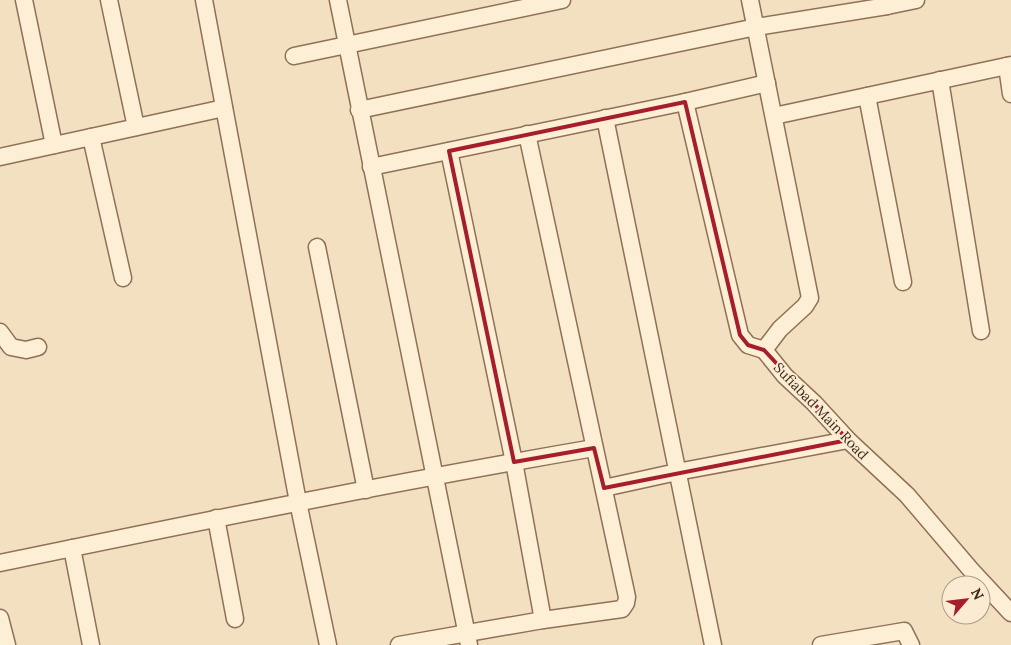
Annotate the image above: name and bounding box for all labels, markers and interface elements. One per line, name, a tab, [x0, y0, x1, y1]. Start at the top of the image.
street label: Sufiabad Main Road	[770, 359, 872, 463]
north arrow	[941, 575, 991, 625]
text: N	[967, 585, 988, 603]

